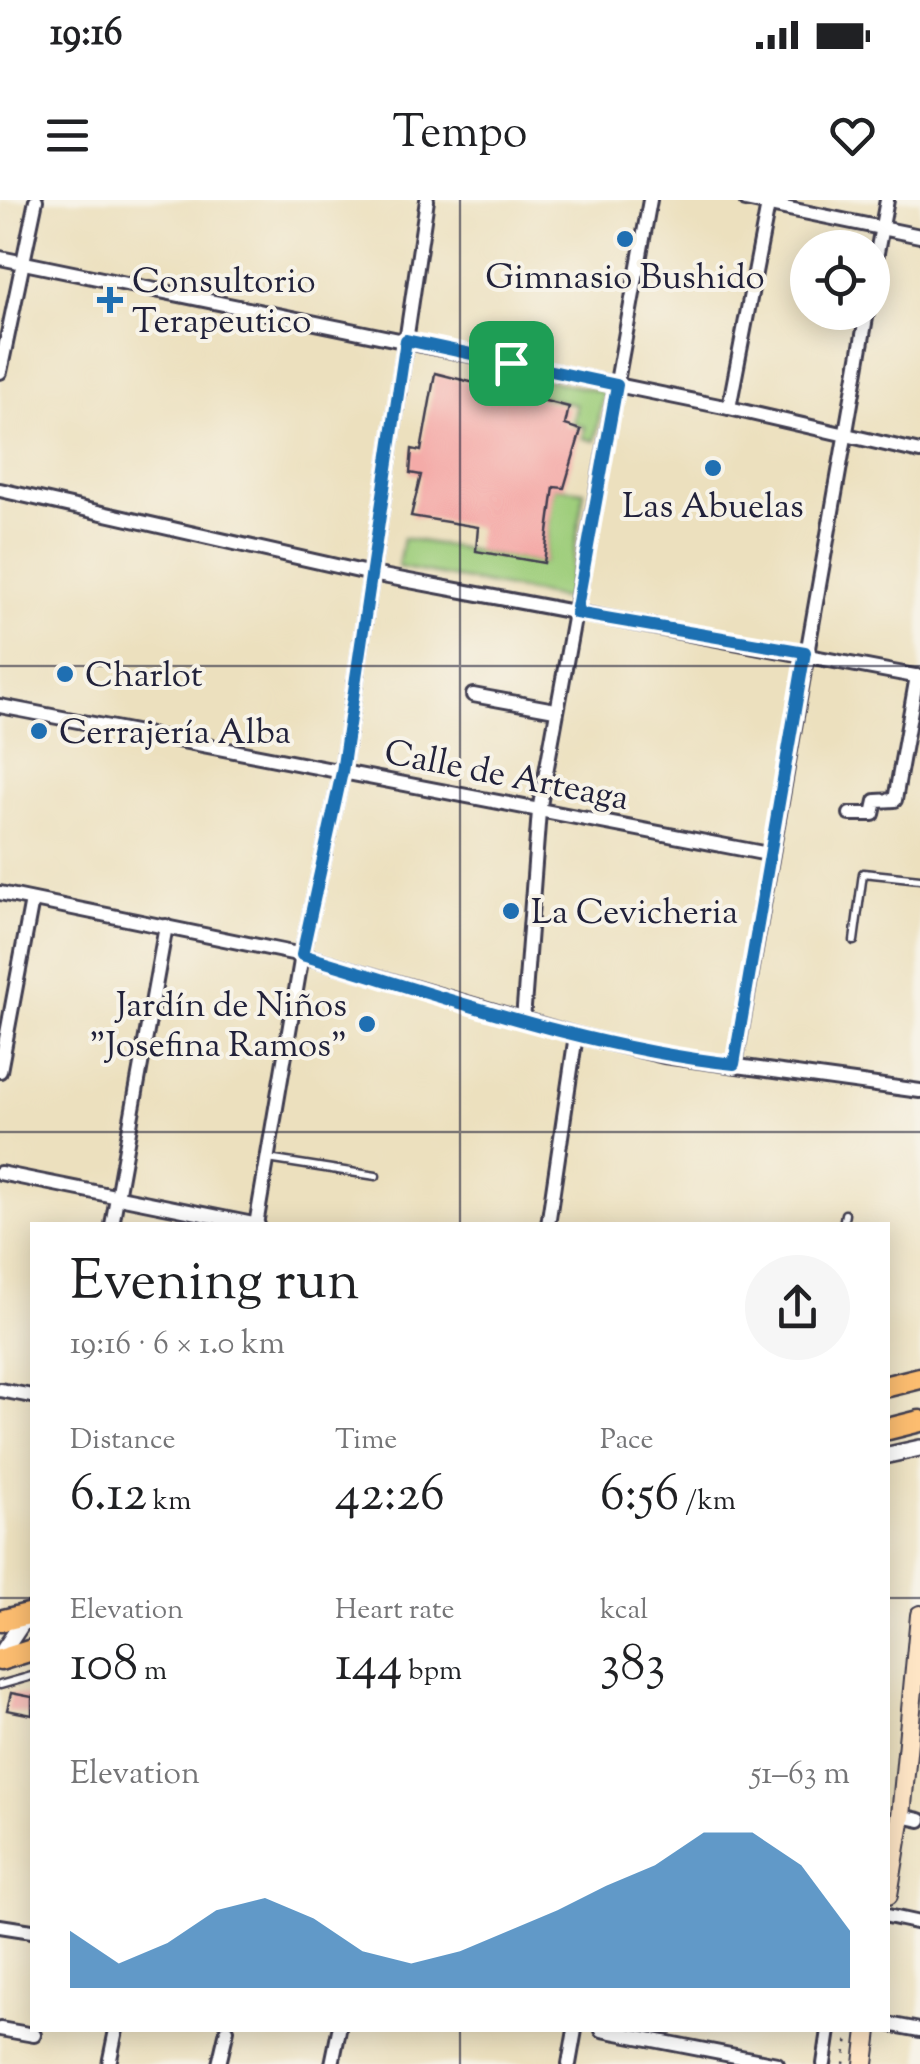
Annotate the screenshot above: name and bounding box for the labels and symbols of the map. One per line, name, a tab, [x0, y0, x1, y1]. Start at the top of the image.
marker: Gimnasio Bushido	[614, 228, 636, 250]
place label: Gimnasio Bushido	[485, 254, 765, 305]
place label: Consultorio Terapeutico	[132, 258, 316, 349]
marker: Consultorio Terapeutico	[97, 287, 123, 313]
pin	[469, 321, 554, 406]
marker: Las Abuelas	[702, 457, 724, 479]
place label: Las Abuelas	[622, 483, 804, 534]
place label: Charlot	[85, 652, 203, 703]
marker: Charlot	[54, 663, 76, 685]
place label: Cerrajería Alba	[59, 709, 291, 760]
marker: Cerrajería Alba	[28, 720, 50, 742]
street label: Calle de Arteaga	[380, 729, 633, 826]
place label: La Cevicheria	[531, 889, 738, 940]
marker: La Cevicheria	[500, 900, 522, 922]
place label: Jardín de Niños "Josefina Ramos"	[89, 982, 347, 1073]
marker: Jardín de Niños "Josefina Ramos"	[356, 1013, 378, 1035]

